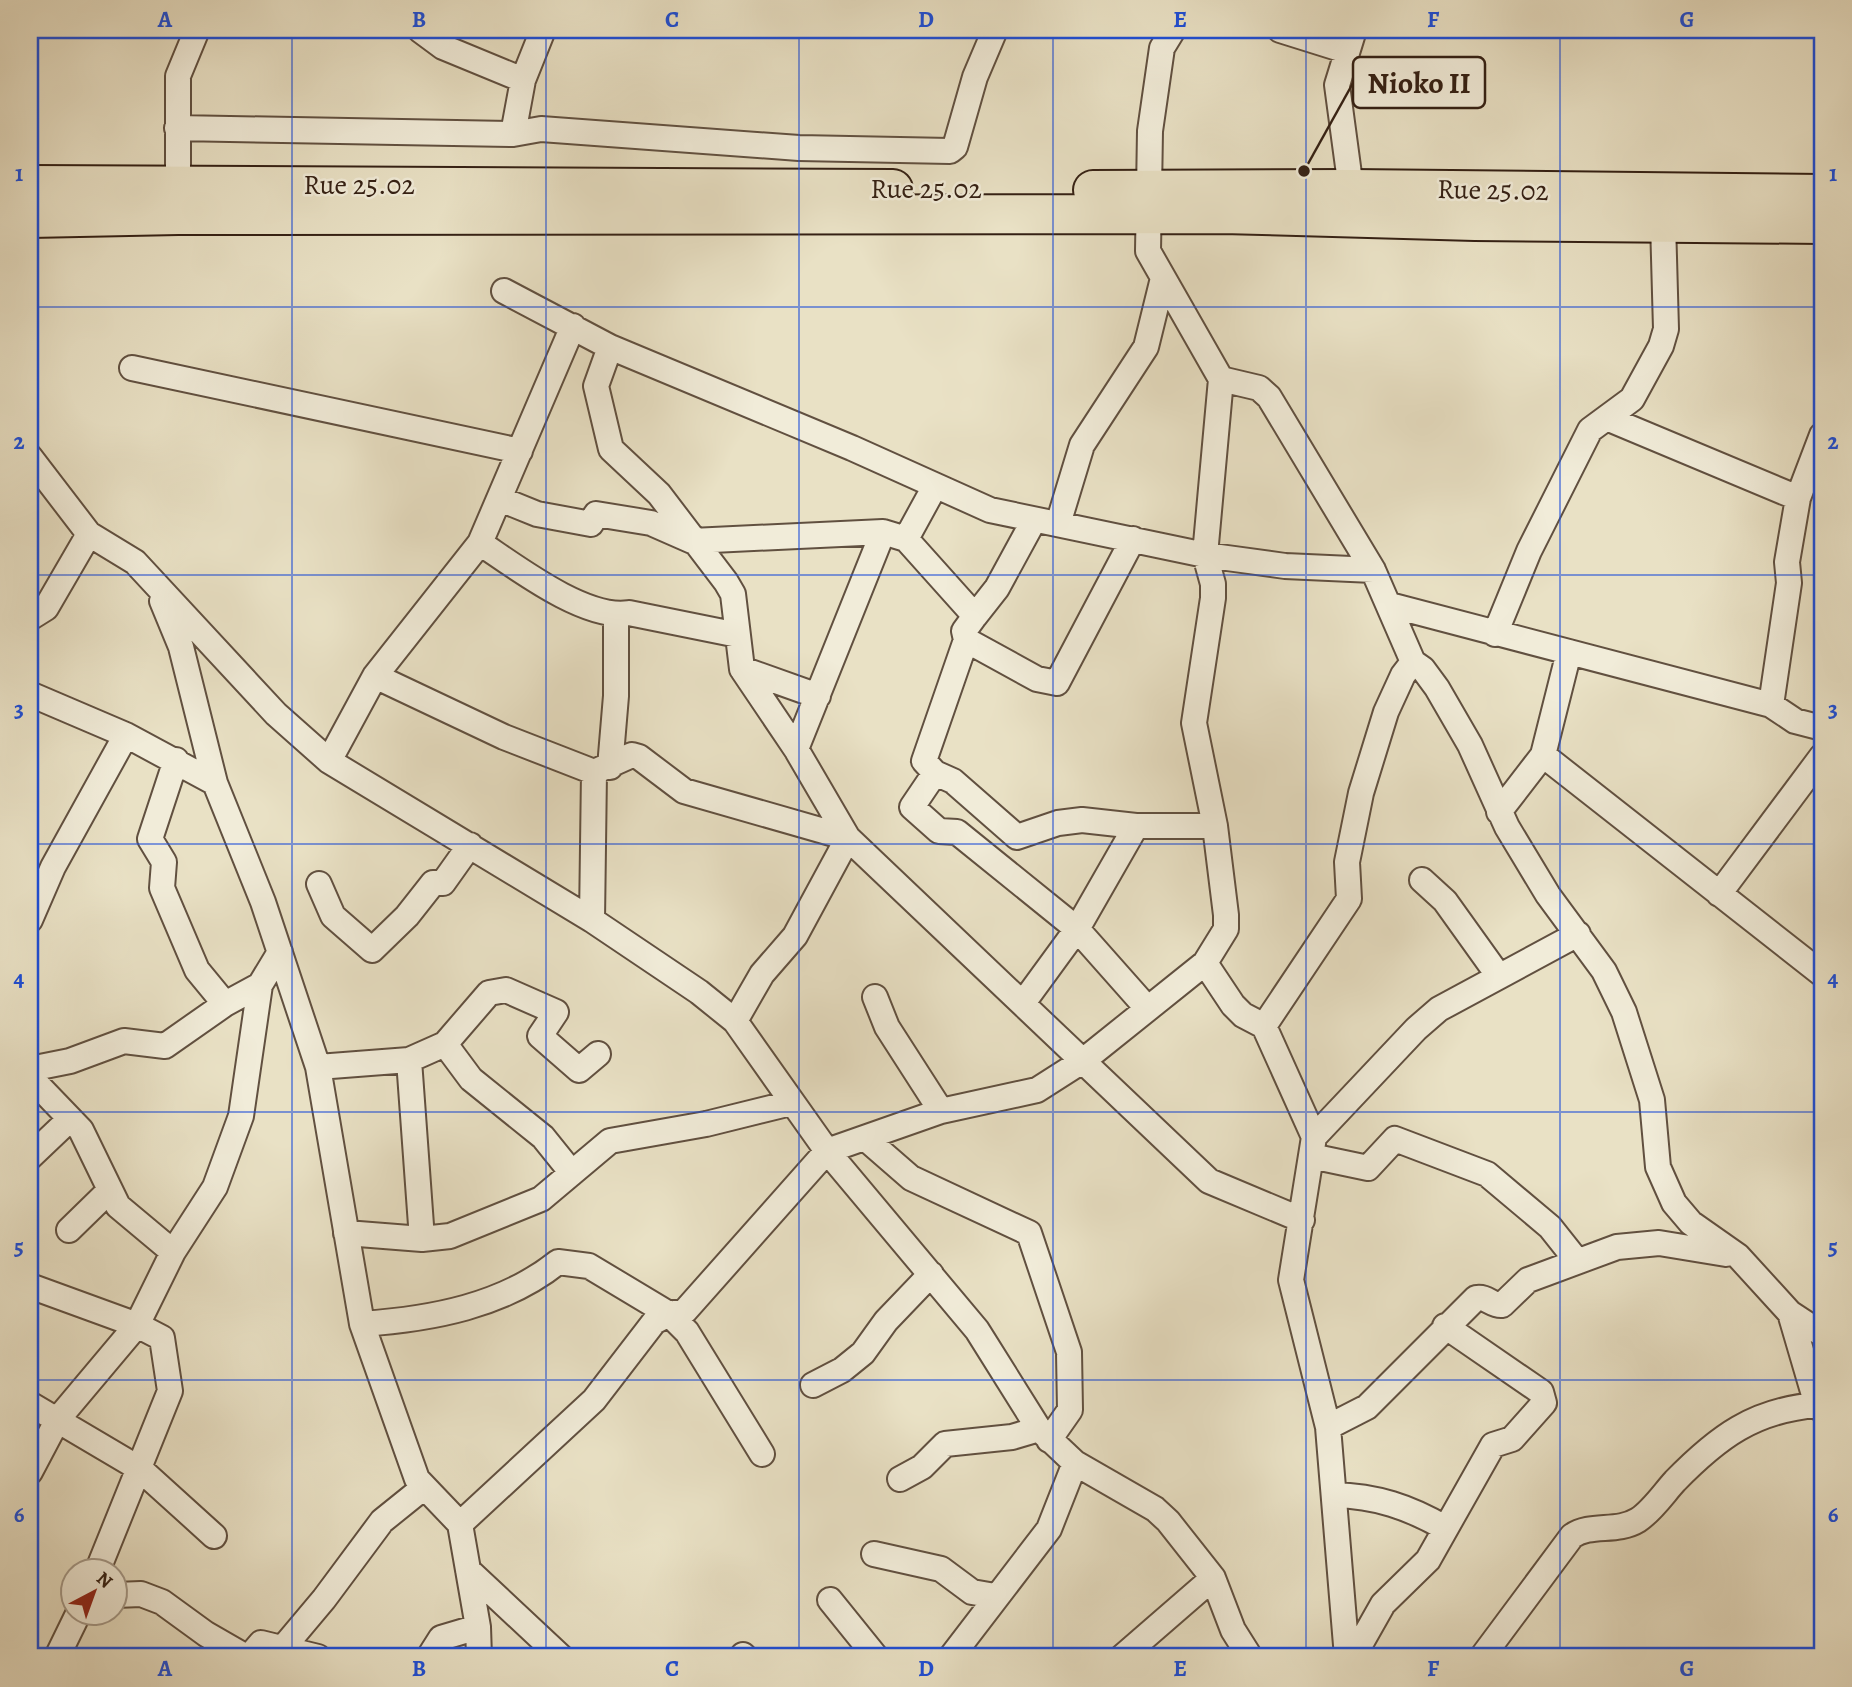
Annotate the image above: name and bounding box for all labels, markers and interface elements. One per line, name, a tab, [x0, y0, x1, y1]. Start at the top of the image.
text: A	[157, 4, 173, 35]
text: B	[412, 4, 426, 35]
text: C	[665, 4, 679, 35]
text: D	[918, 4, 934, 35]
text: E	[1173, 4, 1187, 35]
text: F	[1427, 4, 1440, 35]
text: G	[1679, 4, 1695, 35]
callout: Nioko II	[1353, 57, 1485, 108]
text: Nioko II	[1367, 63, 1471, 103]
text: 1	[15, 158, 23, 189]
text: 1	[1829, 158, 1837, 189]
street label: Rue 25.02	[303, 166, 415, 204]
street label: Rue 25.02	[870, 170, 982, 208]
street label: Rue 25.02	[1437, 170, 1549, 210]
text: 2	[13, 426, 25, 457]
text: 2	[1827, 426, 1839, 457]
text: 3	[14, 694, 24, 725]
text: 3	[1828, 694, 1838, 725]
text: 4	[14, 963, 25, 994]
text: 4	[1828, 963, 1839, 994]
text: 5	[14, 1231, 24, 1262]
text: 5	[1828, 1231, 1838, 1262]
text: 6	[14, 1499, 25, 1530]
text: 6	[1828, 1499, 1839, 1530]
north arrow	[60, 1558, 130, 1628]
text: N	[91, 1566, 118, 1594]
text: A	[157, 1653, 173, 1684]
text: B	[412, 1653, 426, 1684]
text: C	[665, 1653, 679, 1684]
text: D	[918, 1653, 934, 1684]
text: E	[1173, 1653, 1187, 1684]
text: F	[1427, 1653, 1440, 1684]
text: G	[1679, 1653, 1695, 1684]

